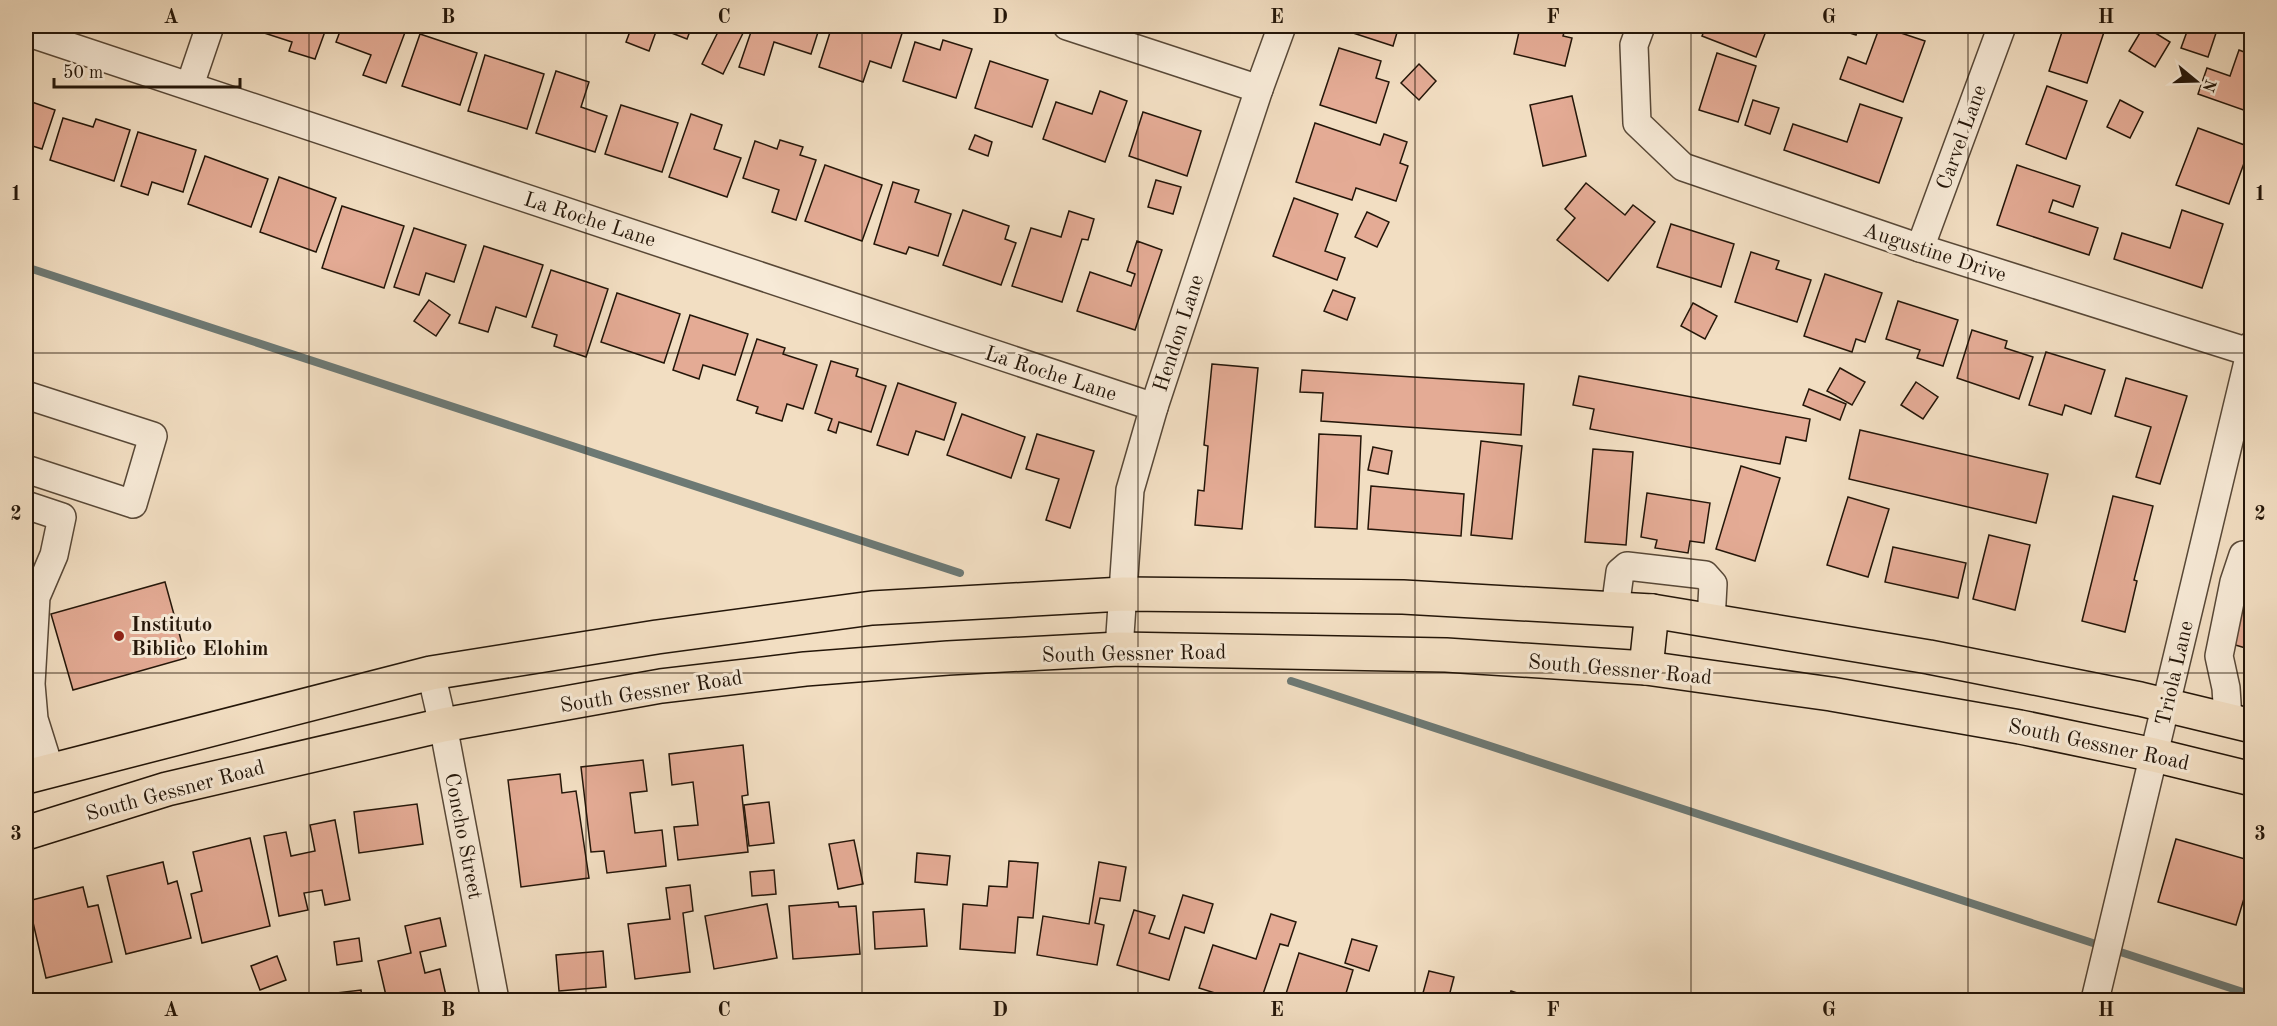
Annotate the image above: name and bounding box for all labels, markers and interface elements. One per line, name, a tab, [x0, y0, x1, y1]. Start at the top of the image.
text: A	[163, 8, 179, 28]
text: B	[441, 8, 455, 28]
text: C	[717, 8, 731, 28]
text: D	[992, 8, 1008, 28]
text: E	[1270, 8, 1284, 28]
text: F	[1546, 8, 1560, 28]
text: G	[1822, 8, 1836, 28]
text: H	[2098, 8, 2114, 28]
scale bar	[54, 51, 240, 89]
north arrow	[2166, 51, 2226, 111]
text: 50 m	[63, 64, 103, 82]
text: N	[2198, 77, 2218, 94]
street label: Carvel Lane	[1934, 82, 1991, 193]
text: 1	[10, 185, 22, 205]
text: 1	[2254, 185, 2266, 205]
street label: La Roche Lane	[521, 189, 658, 252]
street label: Augustine Drive	[1860, 220, 2009, 286]
street label: Hendon Lane	[1151, 272, 1208, 395]
street label: La Roche Lane	[982, 343, 1119, 406]
text: 2	[10, 505, 22, 525]
text: 2	[2254, 505, 2266, 525]
place label: Instituto Biblico Elohim	[131, 615, 269, 660]
street label: Triola Lane	[2153, 619, 2198, 728]
marker: Instituto Biblico Elohim	[112, 629, 126, 643]
street label: South Gessner Road	[1042, 642, 1227, 667]
street label: South Gessner Road	[1527, 652, 1713, 689]
street label: South Gessner Road	[558, 668, 744, 717]
street label: South Gessner Road	[2006, 716, 2191, 775]
street label: South Gessner Road	[84, 757, 267, 825]
street label: Concho Street	[440, 771, 485, 901]
text: 3	[10, 825, 22, 845]
text: 3	[2254, 825, 2266, 845]
text: A	[163, 1001, 179, 1021]
text: B	[441, 1001, 455, 1021]
text: C	[717, 1001, 731, 1021]
text: D	[992, 1001, 1008, 1021]
text: E	[1270, 1001, 1284, 1021]
text: F	[1546, 1001, 1560, 1021]
text: G	[1822, 1001, 1836, 1021]
text: H	[2098, 1001, 2114, 1021]

